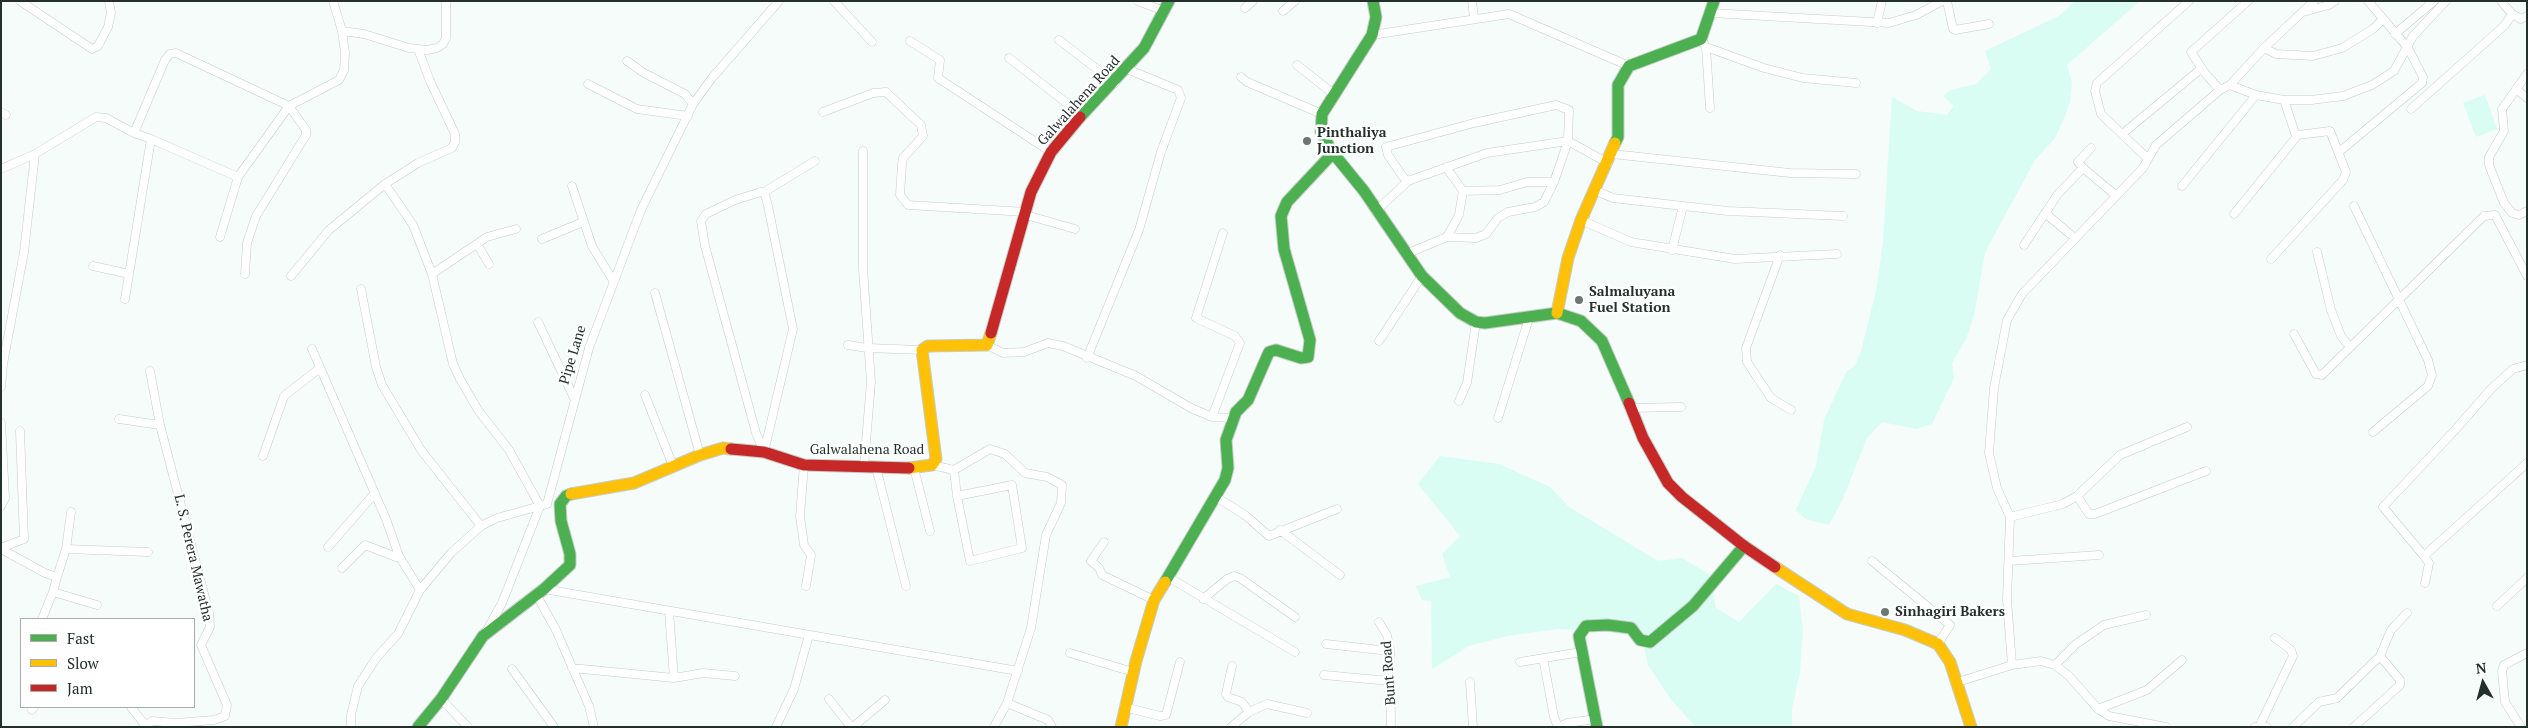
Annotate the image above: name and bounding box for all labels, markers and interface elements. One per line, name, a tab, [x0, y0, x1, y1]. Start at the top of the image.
street label: Galwalahena Road	[1034, 53, 1124, 149]
place label: Pinthaliya Junction	[1317, 125, 1386, 158]
marker: Pinthaliya Junction	[1301, 135, 1313, 147]
place label: Salmaluyana Fuel Station	[1589, 284, 1675, 316]
marker: Salmaluyana Fuel Station	[1573, 294, 1585, 306]
street label: Pipe Lane	[556, 323, 590, 387]
street label: Galwalahena Road	[810, 442, 924, 458]
street label: L. S. Perera Mawatha	[170, 493, 216, 623]
place label: Sinhagiri Bakers	[1895, 604, 2005, 620]
marker: Sinhagiri Bakers	[1879, 606, 1891, 618]
legend	[20, 618, 195, 708]
text: Fast	[67, 628, 95, 648]
street label: Bunt Road	[1378, 640, 1400, 706]
text: Slow	[67, 653, 99, 673]
north arrow	[2458, 658, 2508, 708]
text: N	[2475, 658, 2488, 678]
text: Jam	[67, 678, 93, 698]

